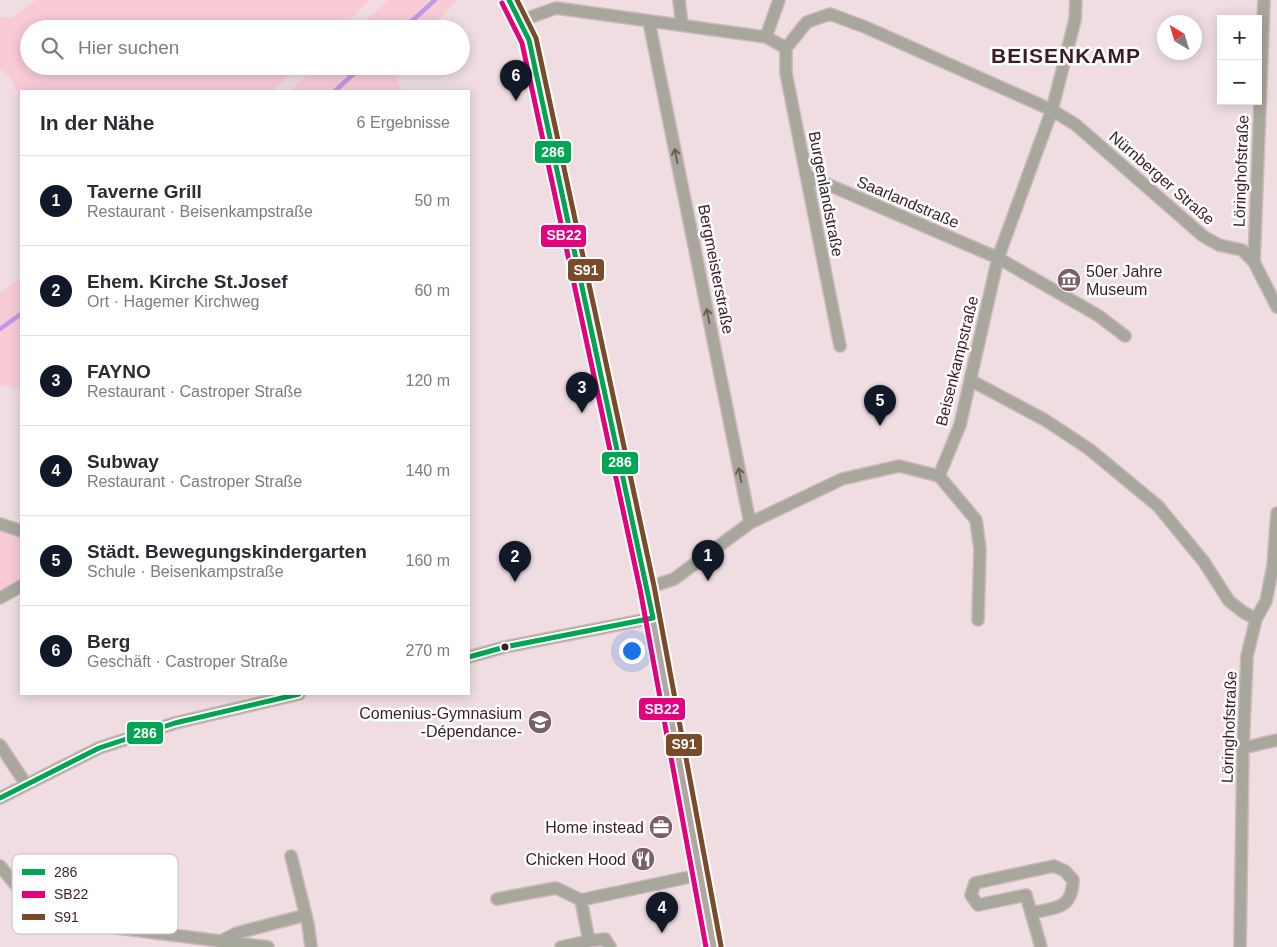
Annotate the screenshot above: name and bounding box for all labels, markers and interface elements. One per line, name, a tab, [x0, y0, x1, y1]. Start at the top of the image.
north arrow	[1157, 15, 1202, 60]
map controls	[1217, 15, 1262, 105]
button: +	[1217, 15, 1262, 60]
search box	[20, 20, 470, 75]
icon: search	[38, 34, 66, 62]
text: Hier suchen	[78, 37, 179, 58]
district label: BEISENKAMP	[991, 44, 1141, 67]
pin: 6	[500, 60, 532, 101]
button: −	[1217, 60, 1262, 105]
text: In der Nähe	[40, 111, 154, 134]
text: 6 Ergebnisse	[357, 114, 450, 131]
street label: Löringhofstraße	[1231, 115, 1251, 227]
street label: Nürnberger Straße	[1106, 128, 1218, 228]
street label: Burgenlandstraße	[806, 130, 846, 258]
line badge: 286	[534, 140, 572, 164]
text: 286	[541, 144, 565, 160]
one-way arrow	[671, 149, 680, 165]
street label: Saarlandstraße	[854, 173, 962, 231]
text: Taverne Grill	[87, 181, 202, 202]
text: 1	[52, 192, 60, 209]
text: 50 m	[414, 192, 450, 209]
text: Restaurant · Beisenkampstraße	[87, 203, 313, 220]
street label: Bergmeisterstraße	[695, 203, 737, 335]
line badge: SB22	[540, 224, 587, 248]
text: SB22	[546, 227, 582, 243]
line badge: S91	[567, 258, 605, 282]
text: S91	[574, 262, 599, 278]
place label: 50er Jahre Museum	[1086, 263, 1163, 298]
museum icon: 50er Jahre Museum	[1056, 267, 1082, 293]
text: Ehem. Kirche St.Josef	[87, 271, 288, 292]
text: 2	[52, 282, 60, 299]
text: 60 m	[414, 282, 450, 299]
text: Ort · Hagemer Kirchweg	[87, 293, 260, 310]
street label: Beisenkampstraße	[933, 294, 981, 428]
one-way arrow	[703, 308, 713, 324]
text: FAYNO	[87, 361, 151, 382]
text: 3	[52, 372, 60, 389]
text: 120 m	[406, 372, 450, 389]
pin: 3	[566, 372, 598, 413]
text: Restaurant · Castroper Straße	[87, 383, 302, 400]
pin: 5	[864, 385, 896, 426]
text: Subway	[87, 451, 159, 472]
line badge: 286	[601, 451, 639, 475]
text: 286	[608, 454, 632, 470]
text: 4	[52, 462, 60, 479]
text: 140 m	[406, 462, 450, 479]
one-way arrow	[735, 467, 745, 483]
text: Restaurant · Castroper Straße	[87, 473, 302, 490]
pin: 1	[692, 540, 724, 581]
text: Städt. Bewegungskindergarten	[87, 541, 367, 562]
pin: 2	[499, 541, 531, 582]
text: 5	[52, 552, 60, 569]
text: 160 m	[406, 552, 450, 569]
text: Schule · Beisenkampstraße	[87, 563, 284, 580]
text: Berg	[87, 631, 130, 652]
your location	[619, 638, 645, 664]
text: 6	[52, 642, 60, 659]
text: 270 m	[406, 642, 450, 659]
unlabelled marker	[500, 642, 510, 652]
text: Geschäft · Castroper Straße	[87, 653, 288, 670]
street label: Löringhofstraße	[1219, 671, 1239, 783]
line badge: SB22	[638, 697, 686, 721]
text: SB22	[644, 701, 680, 717]
place label: Comenius-Gymnasium -Dépendance-	[359, 705, 522, 740]
school or university icon: Comenius-Gymnasium -Dépendance-	[527, 709, 553, 735]
line badge: 286	[126, 721, 164, 745]
text: 286	[133, 725, 157, 741]
line badge: S91	[665, 733, 703, 757]
text: S91	[672, 736, 697, 752]
office icon: Home instead	[648, 814, 674, 840]
place label: Home instead	[545, 819, 644, 836]
restaurant icon: Chicken Hood	[630, 846, 656, 872]
place label: Chicken Hood	[526, 851, 626, 868]
legend	[12, 854, 178, 934]
text: 286	[54, 864, 78, 880]
text: SB22	[54, 886, 88, 902]
pin: 4	[646, 892, 678, 933]
text: S91	[54, 909, 79, 925]

